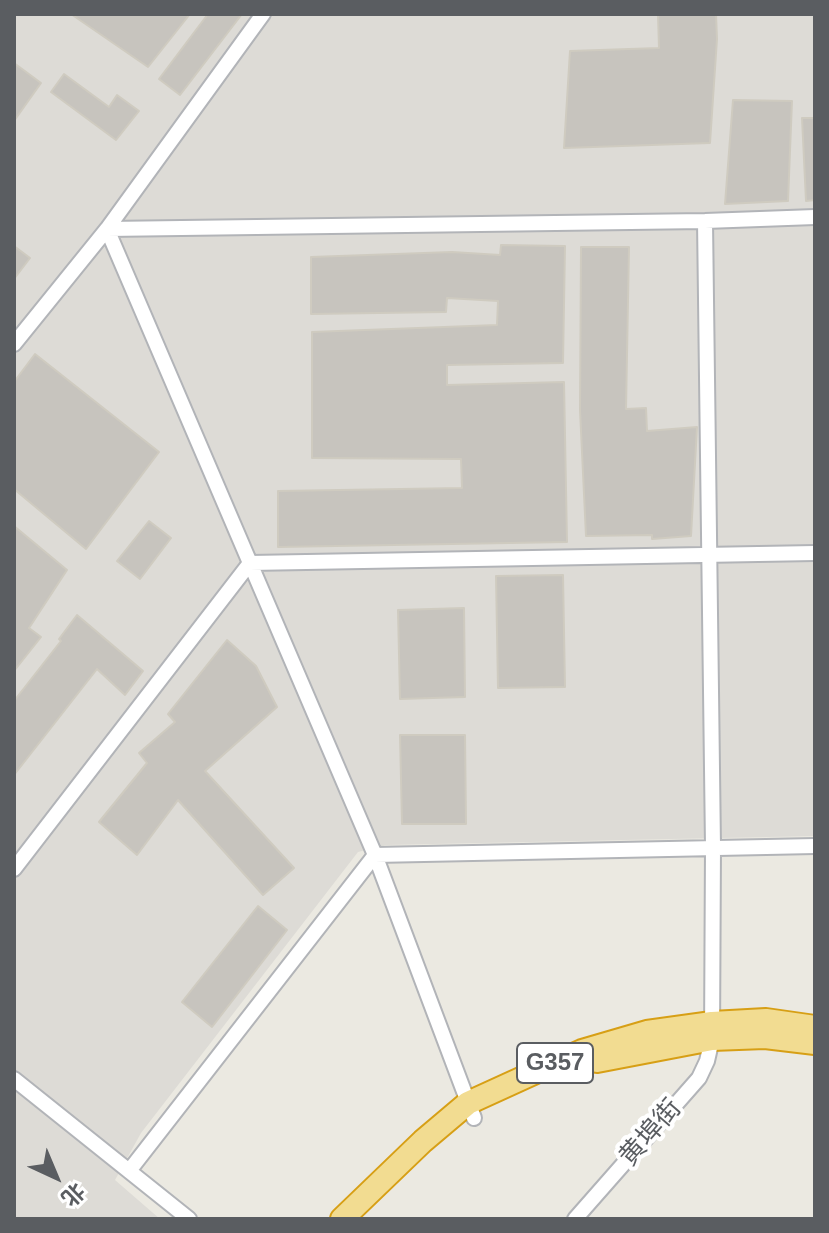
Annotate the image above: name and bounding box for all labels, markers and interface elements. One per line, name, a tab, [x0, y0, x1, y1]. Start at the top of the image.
road number: G357	[517, 1043, 593, 1083]
street label: 黄埠街	[614, 1093, 688, 1173]
north arrow	[16, 1137, 96, 1217]
text: 北	[56, 1178, 90, 1211]

